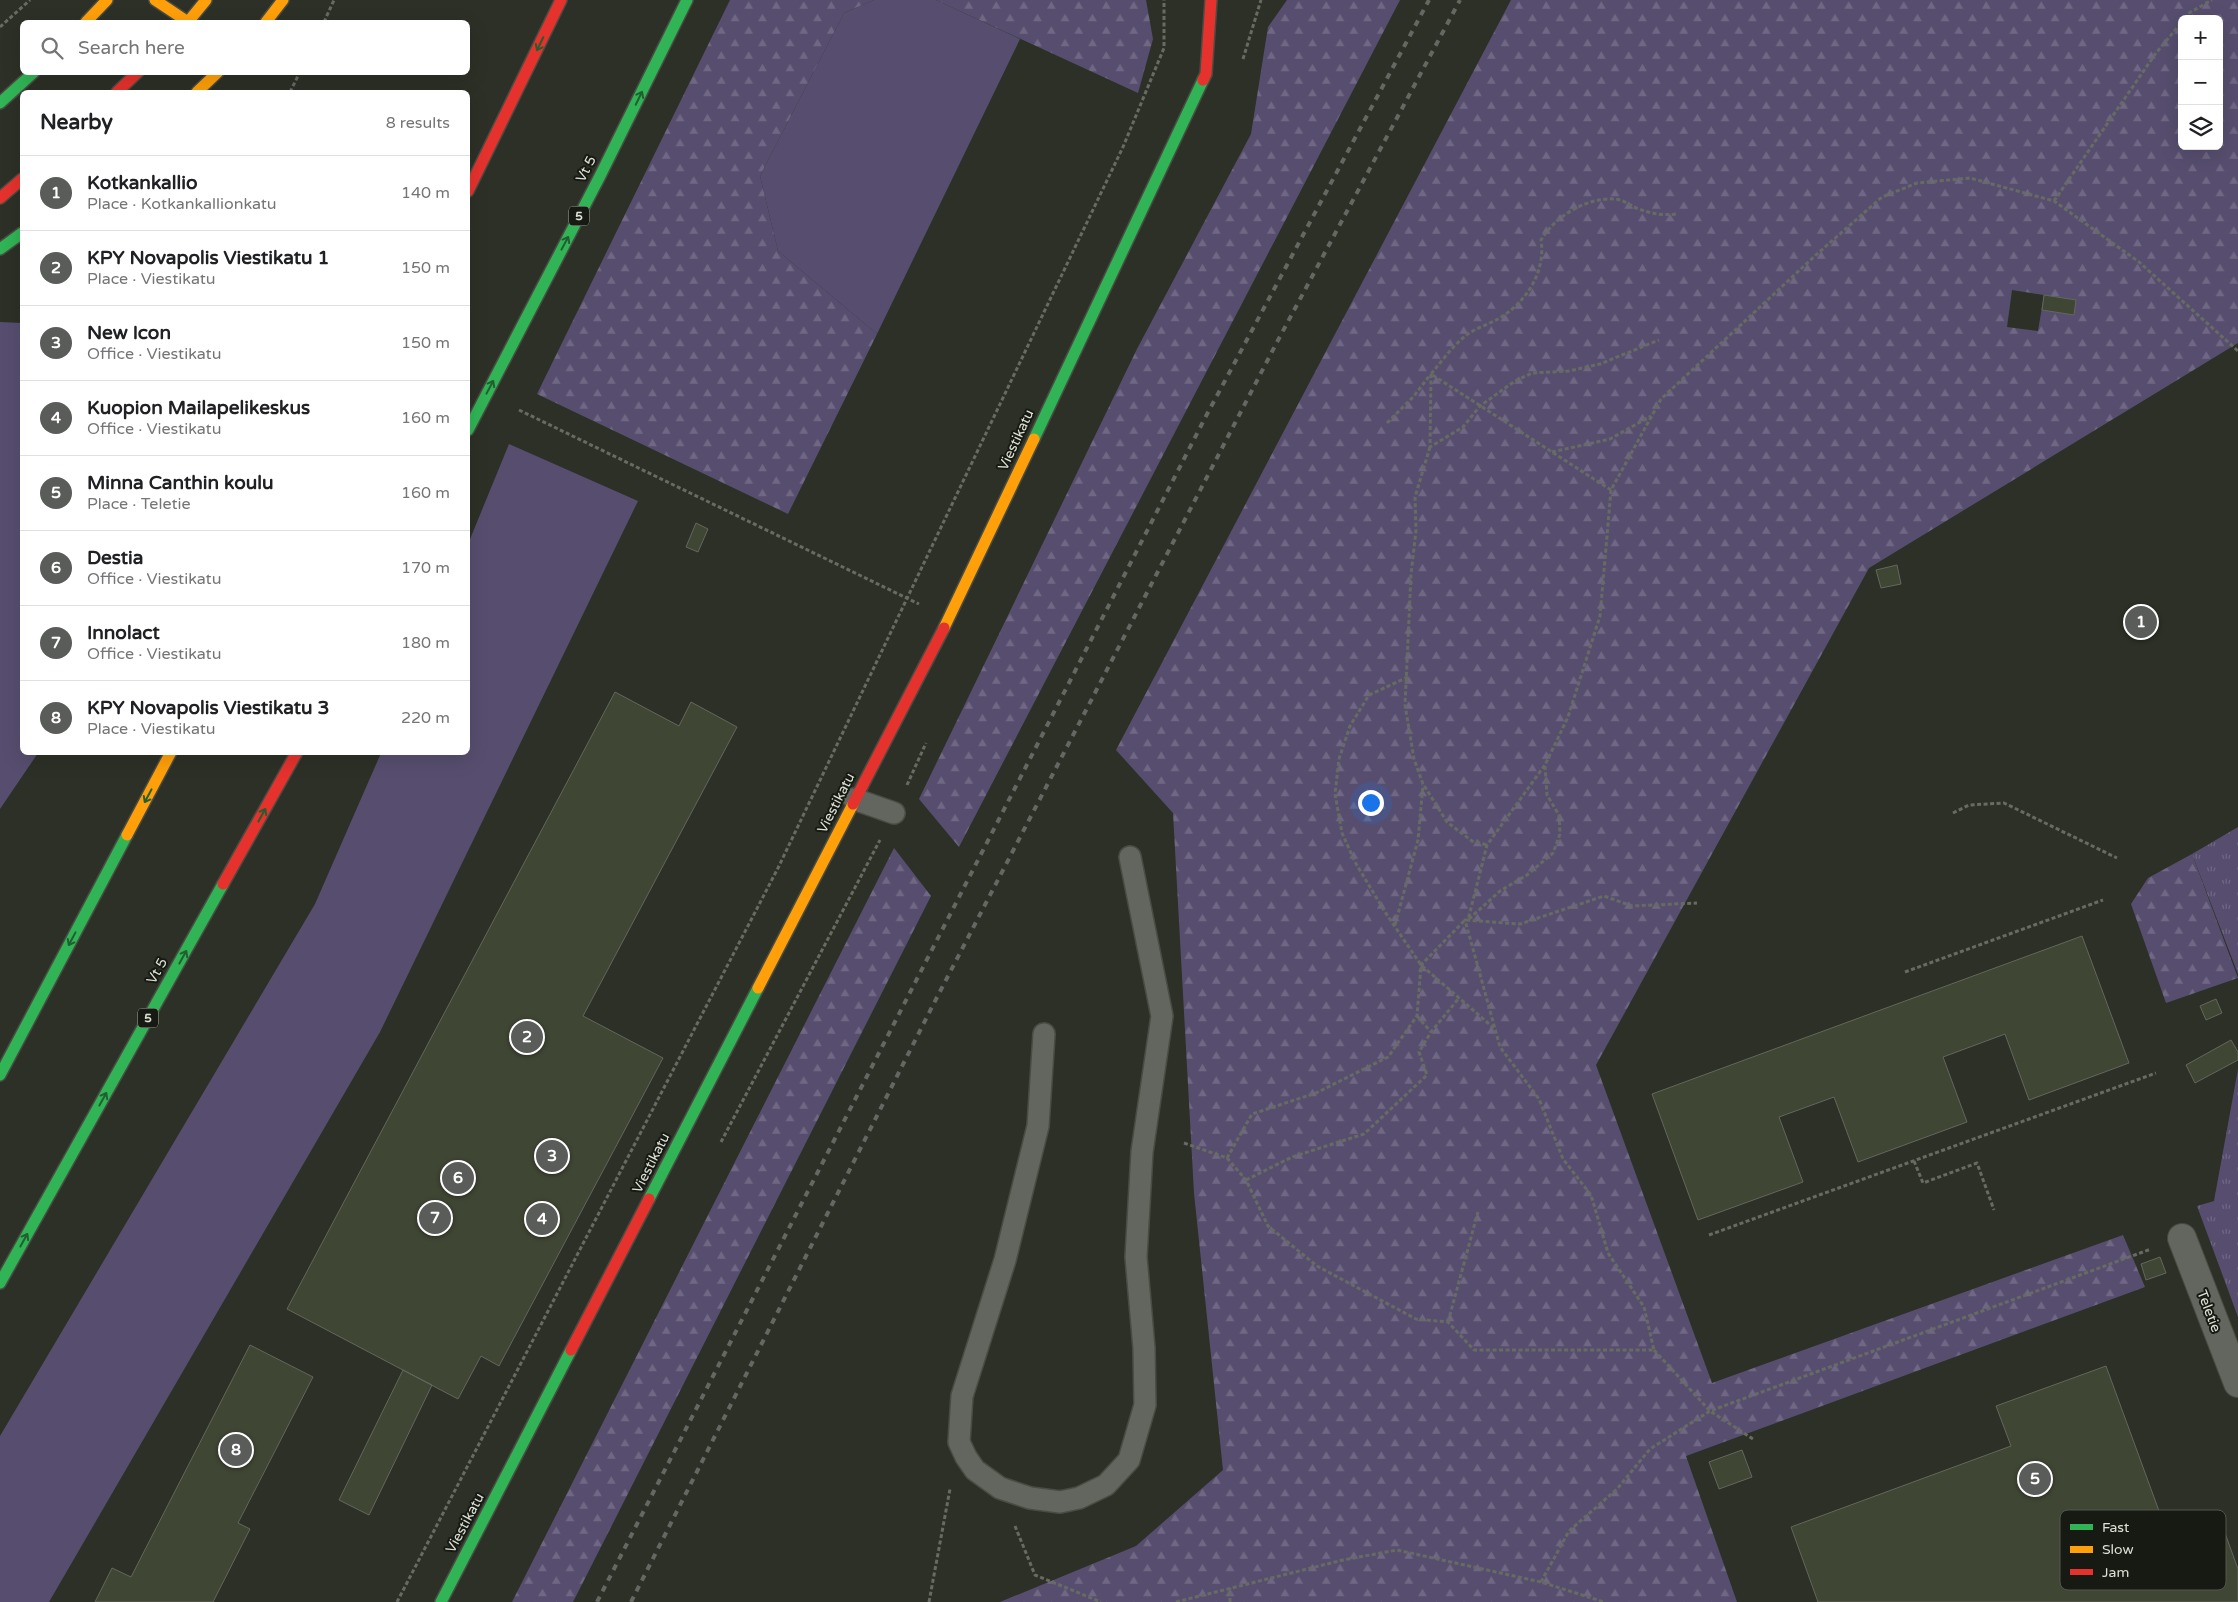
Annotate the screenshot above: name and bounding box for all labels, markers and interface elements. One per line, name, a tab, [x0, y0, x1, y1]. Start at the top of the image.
map controls	[2178, 15, 2223, 150]
button: +	[2178, 15, 2223, 60]
search box	[20, 20, 470, 75]
icon: search	[38, 34, 66, 62]
one-way arrow	[535, 36, 544, 51]
text: Search here	[78, 37, 185, 59]
button: −	[2178, 60, 2223, 105]
one-way arrow	[635, 91, 644, 106]
button: layers	[2178, 105, 2223, 150]
text: Nearby	[40, 110, 113, 135]
text: 8 results	[386, 113, 450, 133]
street label: Vt 5	[572, 153, 600, 185]
text: Kotkankallio	[87, 172, 197, 194]
text: 1	[51, 183, 61, 203]
text: 140 m	[401, 183, 450, 203]
text: Place · Kotkankallionkatu	[87, 194, 277, 214]
road number: 5	[569, 207, 589, 226]
one-way arrow	[561, 236, 570, 251]
text: KPY Novapolis Viestikatu 1	[87, 247, 329, 269]
text: 2	[51, 258, 61, 278]
text: 150 m	[401, 258, 450, 278]
text: Place · Viestikatu	[87, 269, 216, 289]
text: New Icon	[87, 322, 171, 344]
text: 3	[51, 333, 61, 353]
text: 150 m	[401, 333, 450, 353]
text: Office · Viestikatu	[87, 344, 221, 364]
one-way arrow	[486, 380, 495, 395]
text: Kuopion Mailapelikeskus	[87, 397, 310, 419]
street label: Viestikatu	[994, 407, 1038, 473]
text: 4	[51, 408, 61, 428]
text: 160 m	[401, 408, 450, 428]
text: Office · Viestikatu	[87, 419, 221, 439]
text: Minna Canthin koulu	[87, 472, 274, 494]
text: 5	[51, 483, 61, 503]
text: 160 m	[401, 483, 450, 503]
text: Place · Teletie	[87, 494, 191, 514]
text: Destia	[87, 547, 143, 569]
text: 6	[51, 558, 61, 578]
text: 170 m	[401, 558, 450, 578]
text: Office · Viestikatu	[87, 569, 221, 589]
pin: 1	[2125, 603, 2157, 641]
text: Innolact	[87, 622, 160, 644]
text: 7	[51, 633, 61, 653]
text: 180 m	[401, 633, 450, 653]
text: Office · Viestikatu	[87, 644, 221, 664]
text: KPY Novapolis Viestikatu 3	[87, 697, 329, 719]
text: 8	[51, 708, 61, 728]
text: 220 m	[401, 708, 450, 728]
text: Place · Viestikatu	[87, 719, 216, 739]
street label: Viestikatu	[814, 770, 858, 836]
one-way arrow	[143, 788, 153, 803]
your location	[1358, 790, 1384, 816]
one-way arrow	[258, 808, 267, 823]
one-way arrow	[67, 932, 77, 947]
one-way arrow	[178, 950, 188, 964]
street label: Vt 5	[143, 955, 171, 987]
road number: 5	[138, 1008, 158, 1028]
pin: 2	[511, 1018, 543, 1056]
one-way arrow	[98, 1091, 108, 1106]
street label: Viestikatu	[629, 1130, 673, 1196]
pin: 3	[536, 1137, 568, 1175]
pin: 6	[442, 1159, 474, 1197]
pin: 7	[419, 1199, 451, 1237]
pin: 4	[526, 1200, 558, 1238]
one-way arrow	[19, 1233, 29, 1248]
street label: Teletie	[2193, 1288, 2225, 1335]
pin: 8	[220, 1431, 252, 1469]
pin: 5	[2019, 1460, 2051, 1498]
street label: Viestikatu	[442, 1490, 488, 1556]
legend	[2060, 1510, 2226, 1590]
text: Fast	[2102, 1519, 2130, 1536]
text: Slow	[2102, 1541, 2134, 1558]
text: Jam	[2102, 1564, 2129, 1581]

